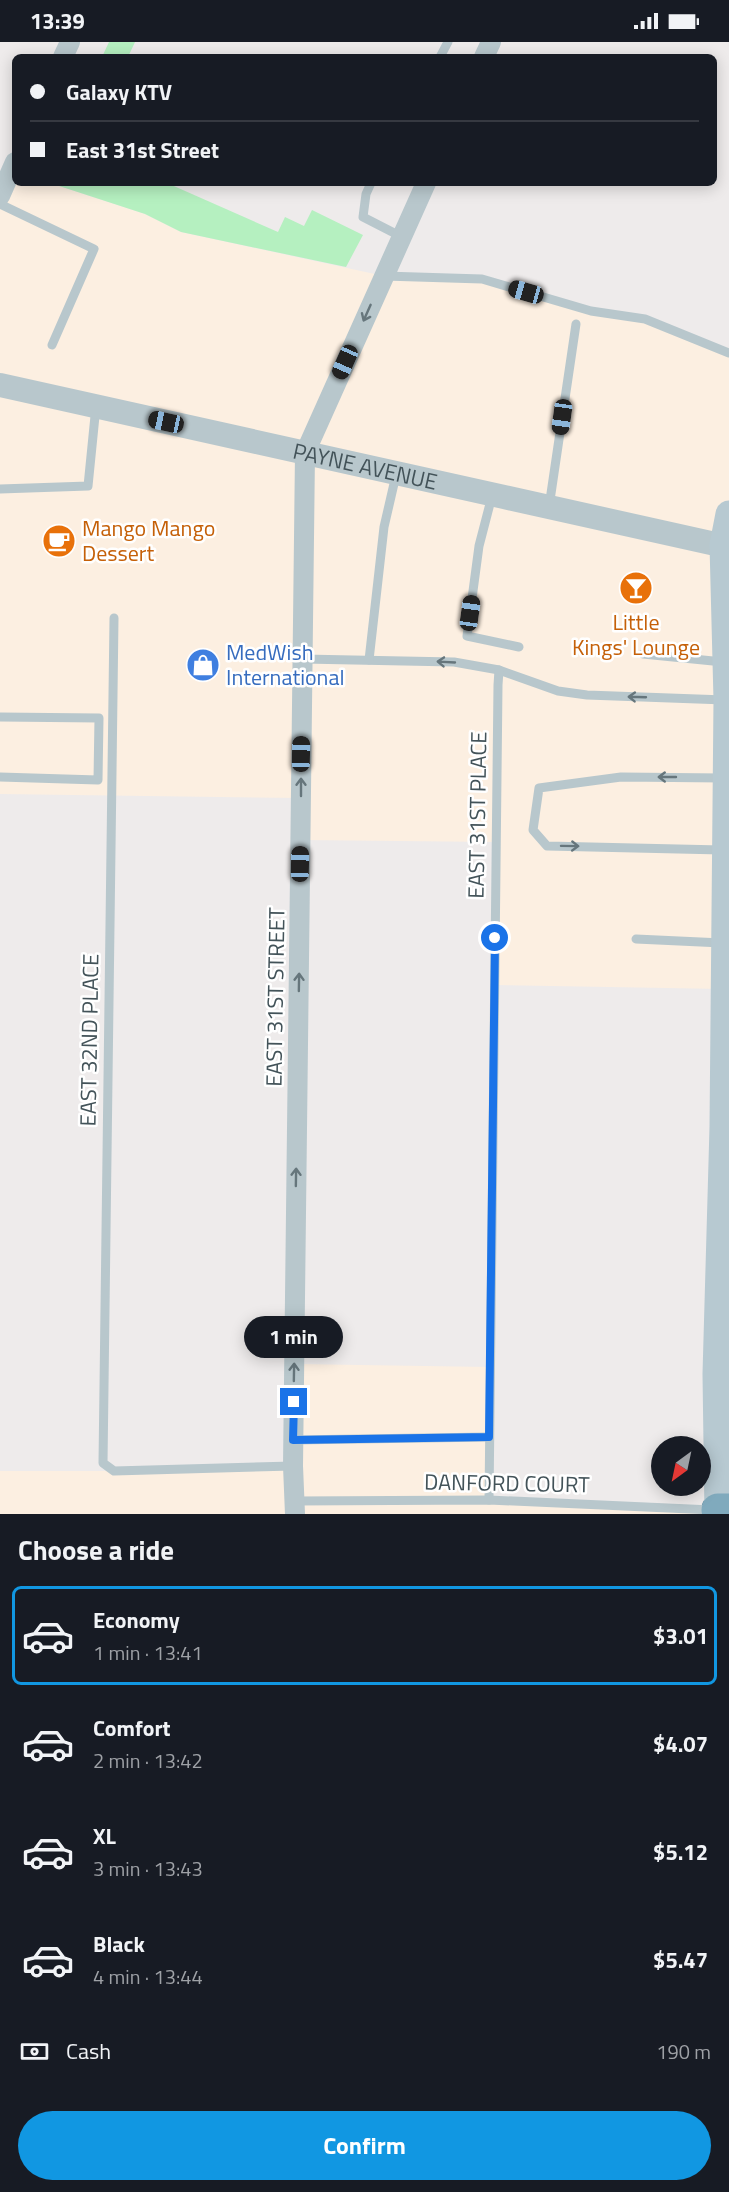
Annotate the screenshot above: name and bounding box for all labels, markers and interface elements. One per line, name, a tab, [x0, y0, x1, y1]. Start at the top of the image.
text: 13:39	[30, 4, 85, 38]
text: Galaxy KTV	[66, 75, 172, 109]
text: East 31st Street	[66, 133, 219, 167]
car	[506, 278, 546, 306]
one-way arrow	[361, 303, 372, 321]
car	[329, 342, 361, 382]
car	[551, 398, 573, 436]
car	[147, 409, 185, 435]
street label: PAYNE AVENUE	[290, 434, 440, 499]
place label: Mango Mango Dessert	[82, 511, 215, 570]
cafe icon: Mango Mango Dessert	[41, 523, 77, 559]
bar icon: Little Kings' Lounge	[618, 570, 654, 606]
car	[459, 594, 481, 632]
place label: Little Kings' Lounge	[572, 605, 700, 664]
place label: MedWish International	[226, 635, 345, 694]
shop icon: MedWish International	[185, 647, 221, 683]
one-way arrow	[437, 657, 457, 668]
one-way arrow	[627, 691, 647, 702]
street label: EAST 31ST PLACE	[459, 731, 495, 899]
car	[292, 736, 310, 772]
one-way arrow	[658, 771, 678, 783]
one-way arrow	[295, 777, 307, 797]
one-way arrow	[560, 841, 580, 852]
car	[291, 846, 309, 882]
street label: EAST 31ST STREET	[256, 907, 294, 1087]
route start	[481, 924, 508, 951]
street label: EAST 32ND PLACE	[70, 953, 108, 1127]
one-way arrow	[293, 972, 305, 992]
one-way arrow	[291, 1167, 302, 1187]
callout: 1 min	[244, 1315, 344, 1357]
text: 1 min	[269, 1321, 318, 1352]
one-way arrow	[288, 1362, 300, 1382]
route end	[280, 1388, 307, 1415]
north arrow	[651, 1436, 711, 1496]
map controls	[651, 1436, 711, 1496]
street label: DANFORD COURT	[424, 1465, 591, 1501]
text: Choose a ride	[18, 1529, 174, 1570]
text: Economy	[93, 1603, 180, 1637]
icon: car	[21, 1609, 75, 1663]
text: $3.01	[653, 1619, 708, 1653]
text: 1 min · 13:41	[93, 1637, 203, 1668]
text: Comfort	[93, 1711, 171, 1745]
icon: car	[21, 1717, 75, 1771]
text: $4.07	[653, 1727, 708, 1761]
text: 2 min · 13:42	[93, 1745, 203, 1776]
text: XL	[93, 1819, 116, 1853]
icon: car	[21, 1825, 75, 1879]
text: $5.12	[653, 1835, 708, 1869]
text: 3 min · 13:43	[93, 1853, 203, 1884]
text: Black	[93, 1927, 145, 1961]
icon: car	[21, 1933, 75, 1987]
text: $5.47	[653, 1943, 708, 1977]
text: 4 min · 13:44	[93, 1961, 203, 1992]
text: Cash	[66, 2034, 111, 2068]
icon: cash	[18, 2035, 51, 2068]
text: 190 m	[656, 2036, 711, 2067]
button: Confirm	[18, 2111, 711, 2180]

